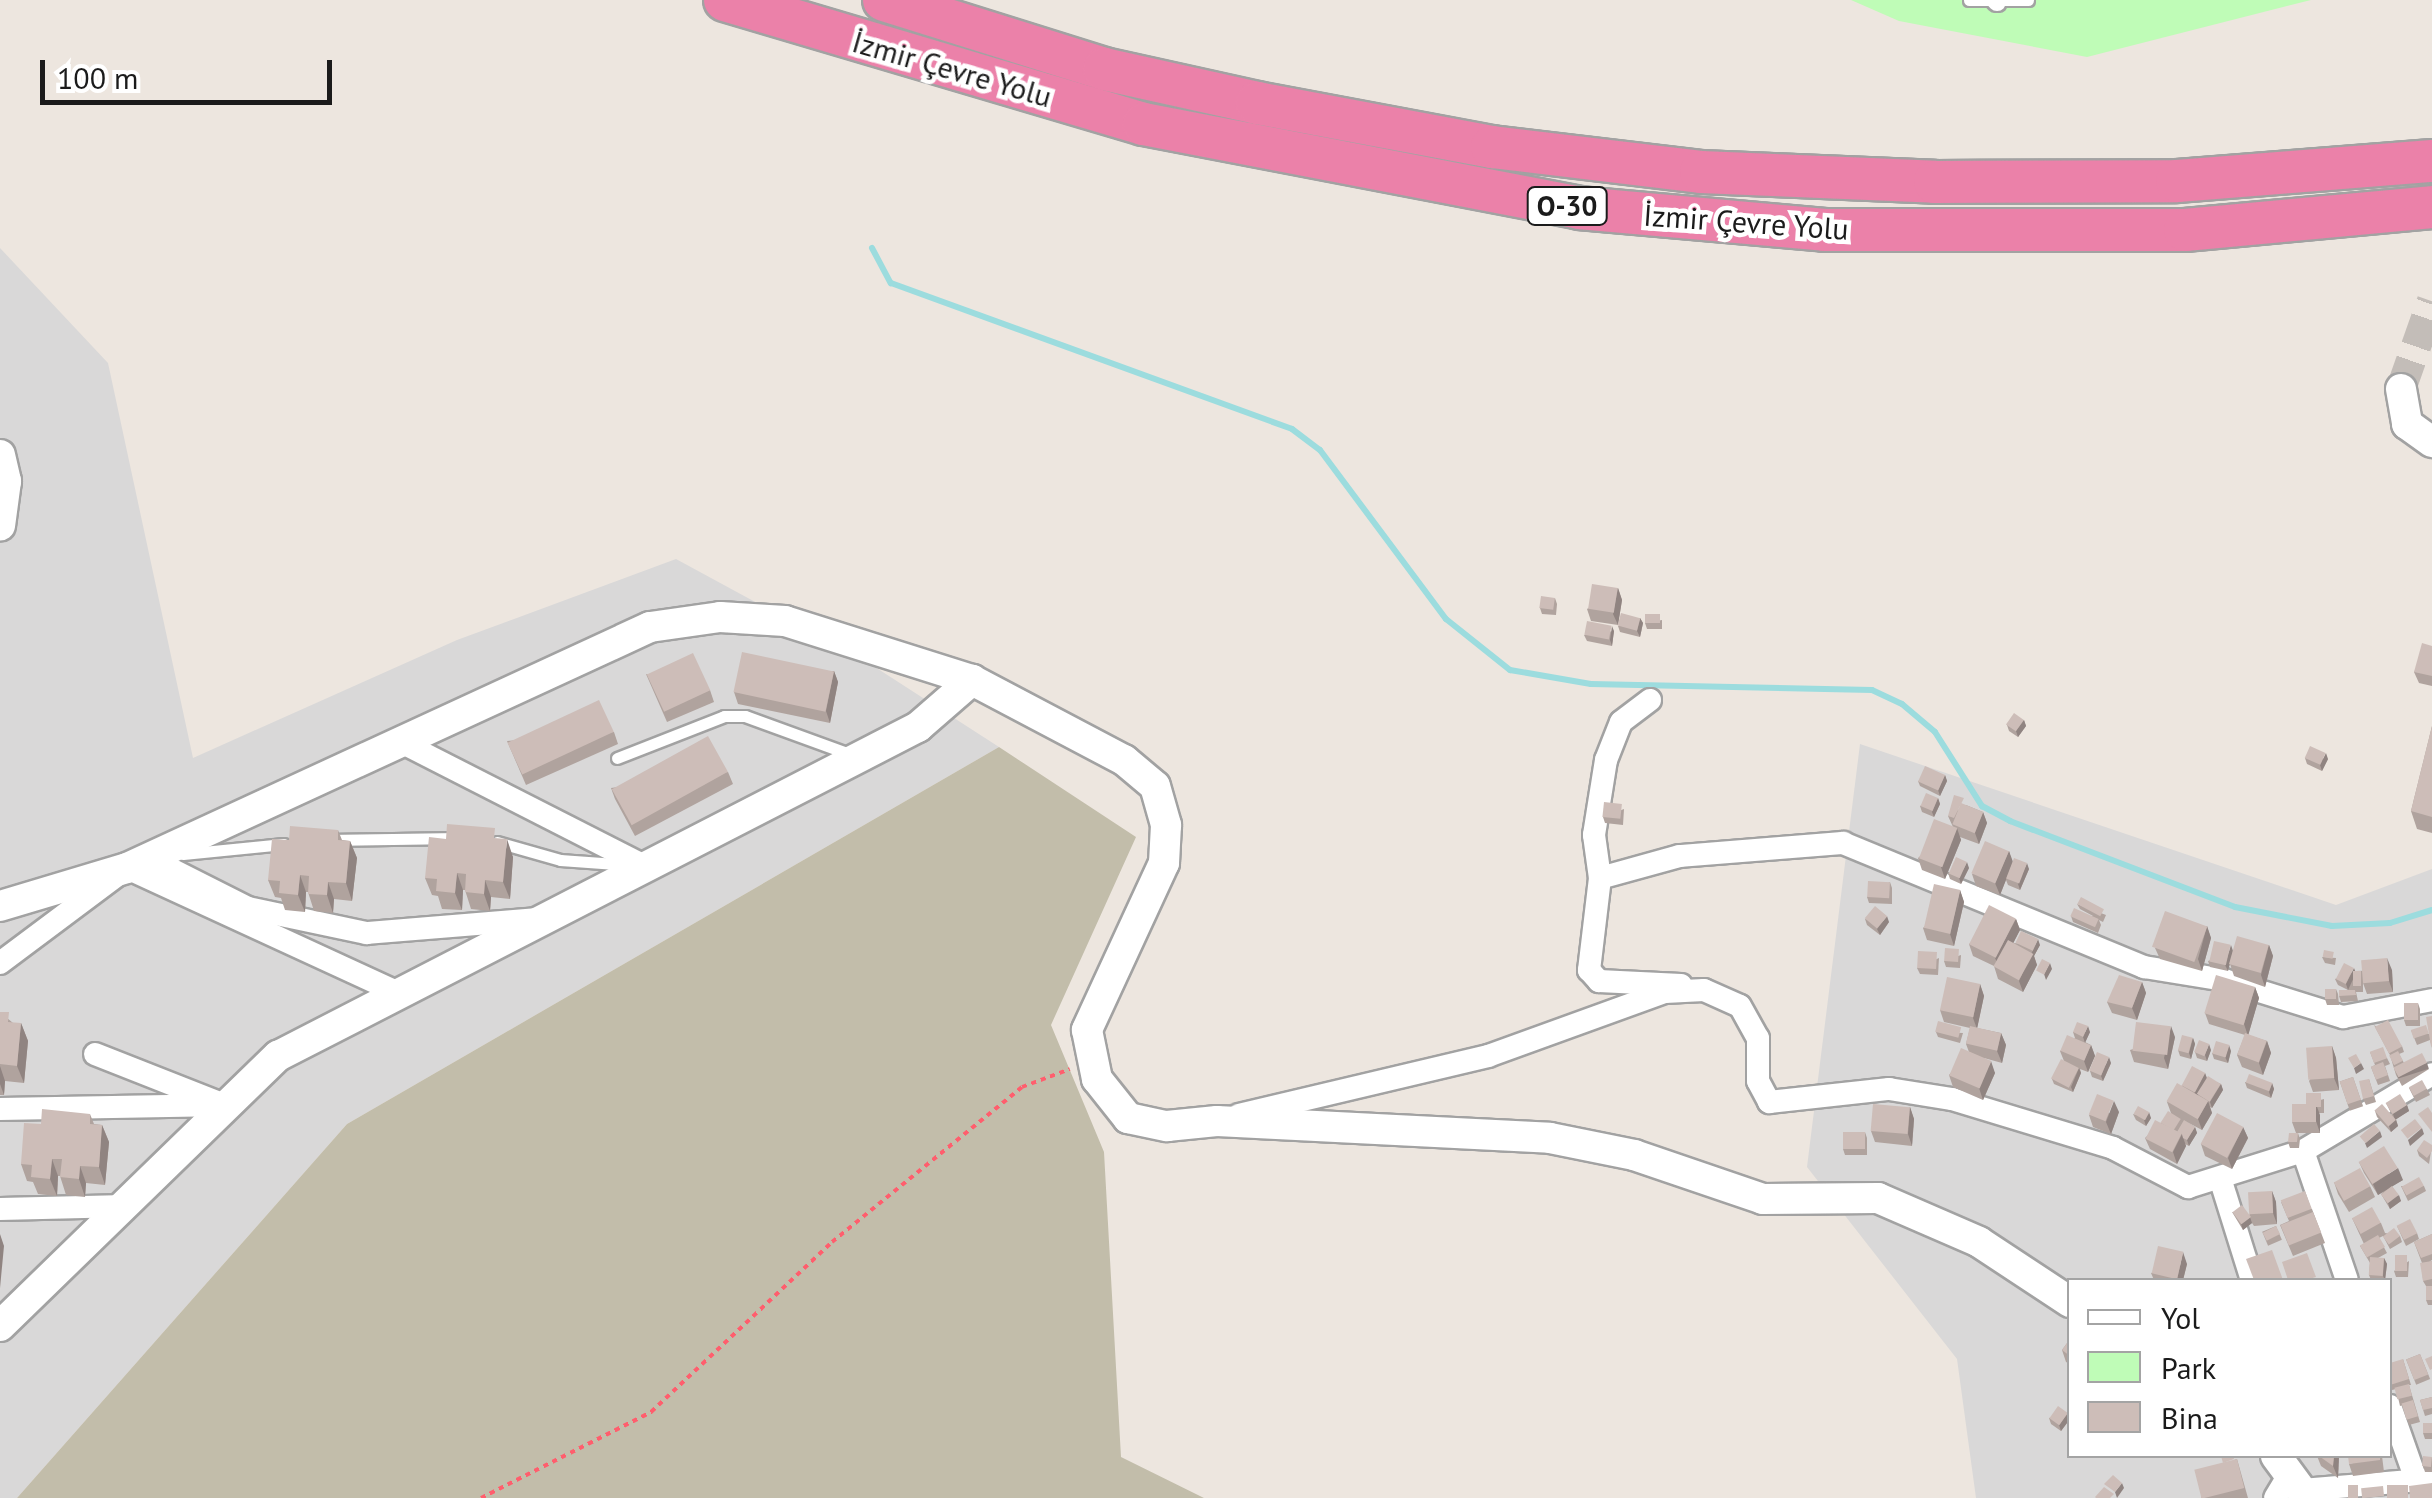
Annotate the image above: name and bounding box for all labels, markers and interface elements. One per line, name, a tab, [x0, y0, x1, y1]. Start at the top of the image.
street label: İzmir Çevre Yolu	[848, 23, 1056, 115]
scale bar	[45, 40, 338, 102]
text: 100 m	[57, 58, 138, 97]
road number: O-30	[1524, 183, 1610, 229]
street label: İzmir Çevre Yolu	[1642, 197, 1850, 247]
legend	[2067, 1278, 2392, 1458]
text: Yol	[2161, 1298, 2200, 1337]
text: Park	[2161, 1348, 2216, 1387]
text: Bina	[2161, 1398, 2218, 1437]

